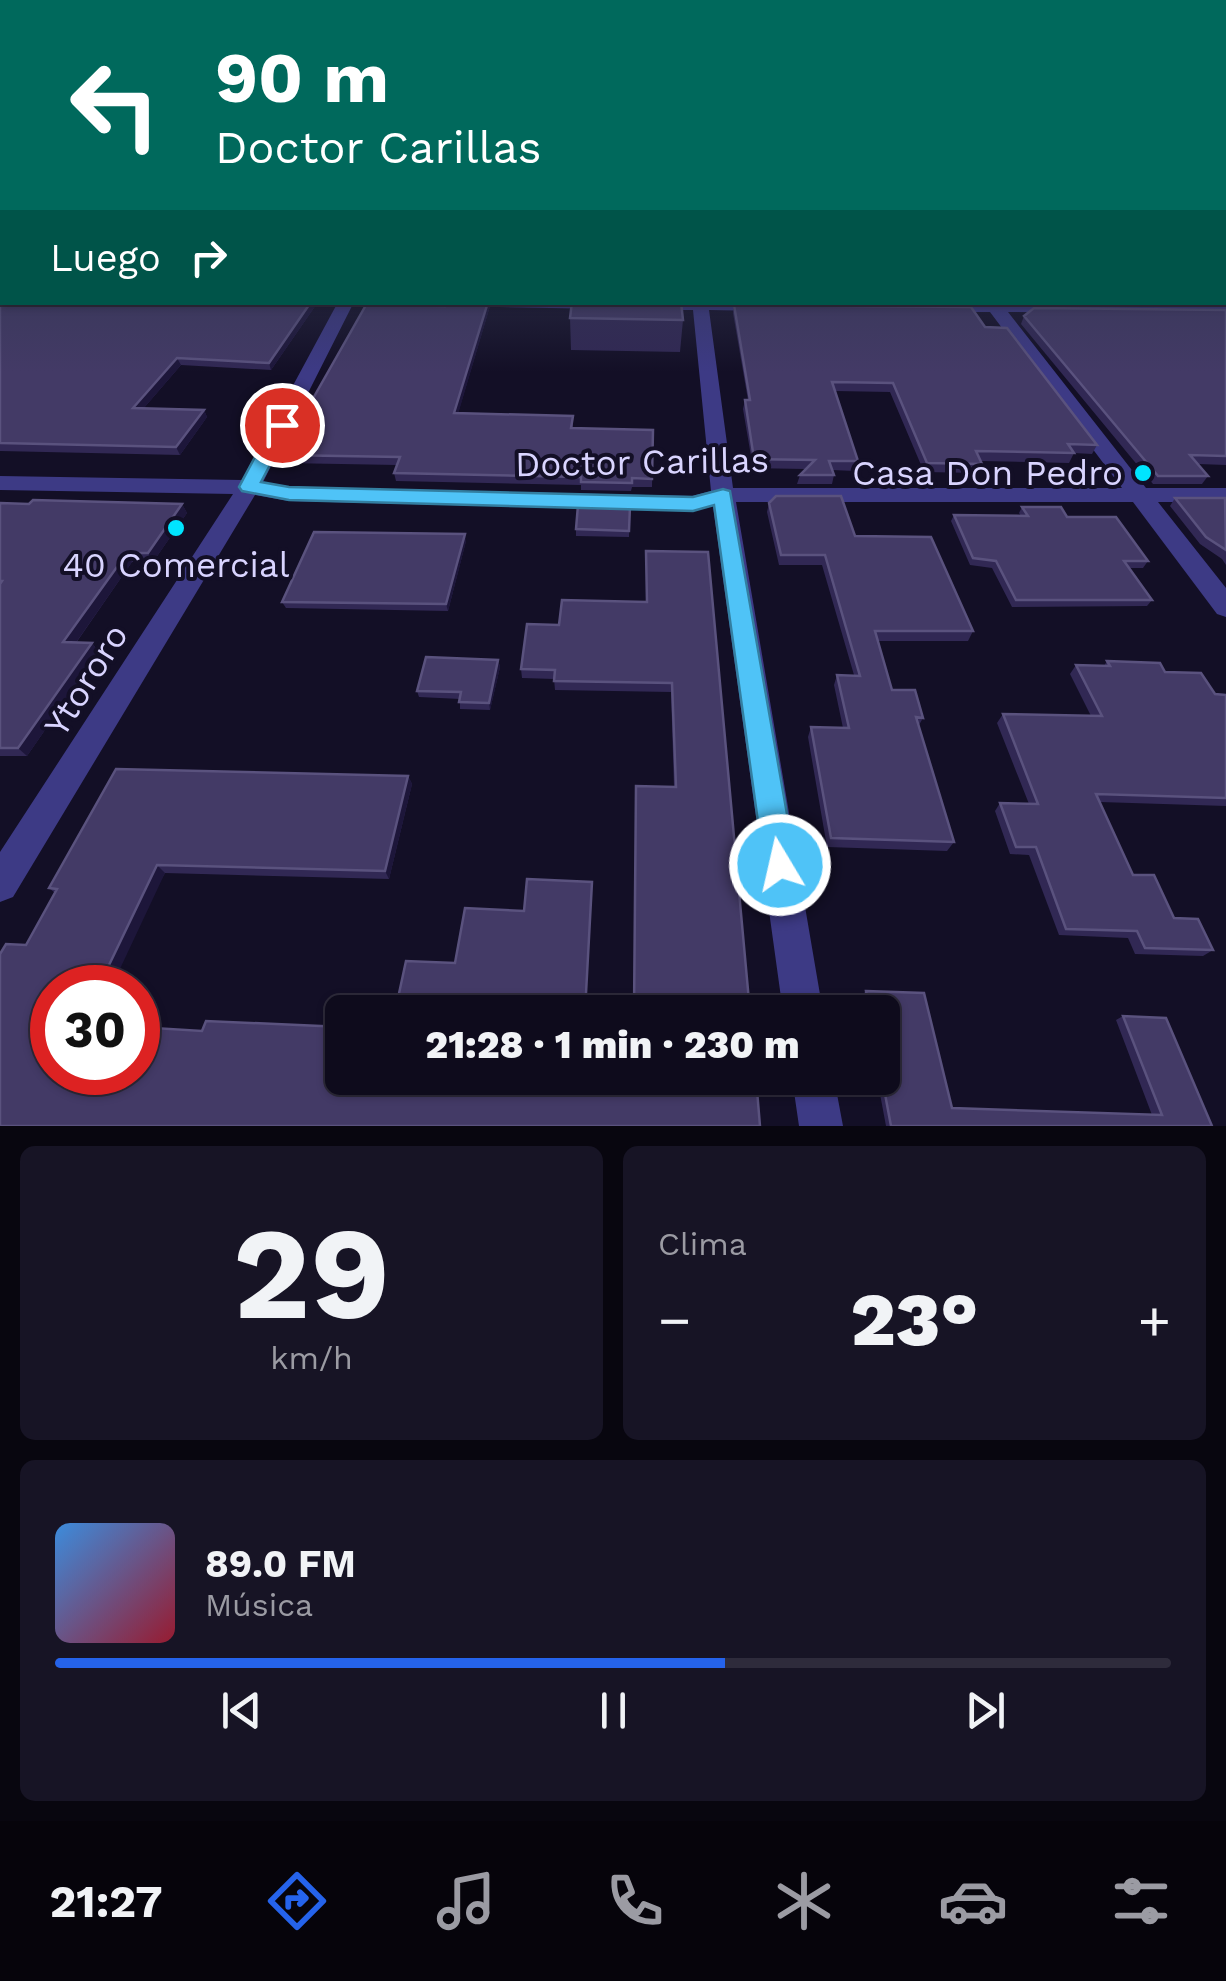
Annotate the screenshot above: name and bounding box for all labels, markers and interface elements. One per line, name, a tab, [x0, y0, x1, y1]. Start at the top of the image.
text: 90 m	[215, 37, 389, 119]
icon: left	[50, 40, 180, 170]
text: Doctor Carillas	[215, 121, 542, 174]
icon: right	[181, 230, 236, 285]
text: Luego	[50, 236, 161, 280]
pin	[240, 383, 325, 468]
icon: arrive	[255, 398, 310, 453]
street label: Doctor Carillas	[515, 439, 769, 485]
place label: Casa Don Pedro	[852, 452, 1123, 494]
marker: Casa Don Pedro	[1132, 462, 1154, 484]
marker: 40 Comercial	[165, 517, 187, 539]
place label: 40 Comercial	[63, 544, 290, 586]
street label: Ytororo	[35, 616, 137, 744]
position arrow	[728, 813, 832, 917]
speed limit sign: 30	[30, 965, 160, 1095]
text: 21:28 · 1 min · 230 m	[425, 1023, 800, 1067]
text: 29	[233, 1197, 390, 1350]
text: Clima	[658, 1225, 747, 1263]
text: 23°	[851, 1275, 978, 1363]
text: −	[658, 1288, 691, 1352]
text: +	[1138, 1288, 1171, 1352]
text: km/h	[270, 1339, 353, 1377]
text: 89.0 FM	[205, 1542, 356, 1586]
text: Música	[205, 1586, 313, 1624]
icon: previous	[214, 1683, 269, 1738]
icon: pause	[586, 1683, 641, 1738]
icon: next	[958, 1683, 1013, 1738]
icon: directions	[262, 1866, 332, 1936]
icon: music	[431, 1866, 501, 1936]
icon: phone	[600, 1866, 670, 1936]
icon: climate	[769, 1866, 839, 1936]
icon: car	[938, 1866, 1008, 1936]
icon: filters	[1106, 1866, 1176, 1936]
text: 21:27	[49, 1875, 163, 1928]

